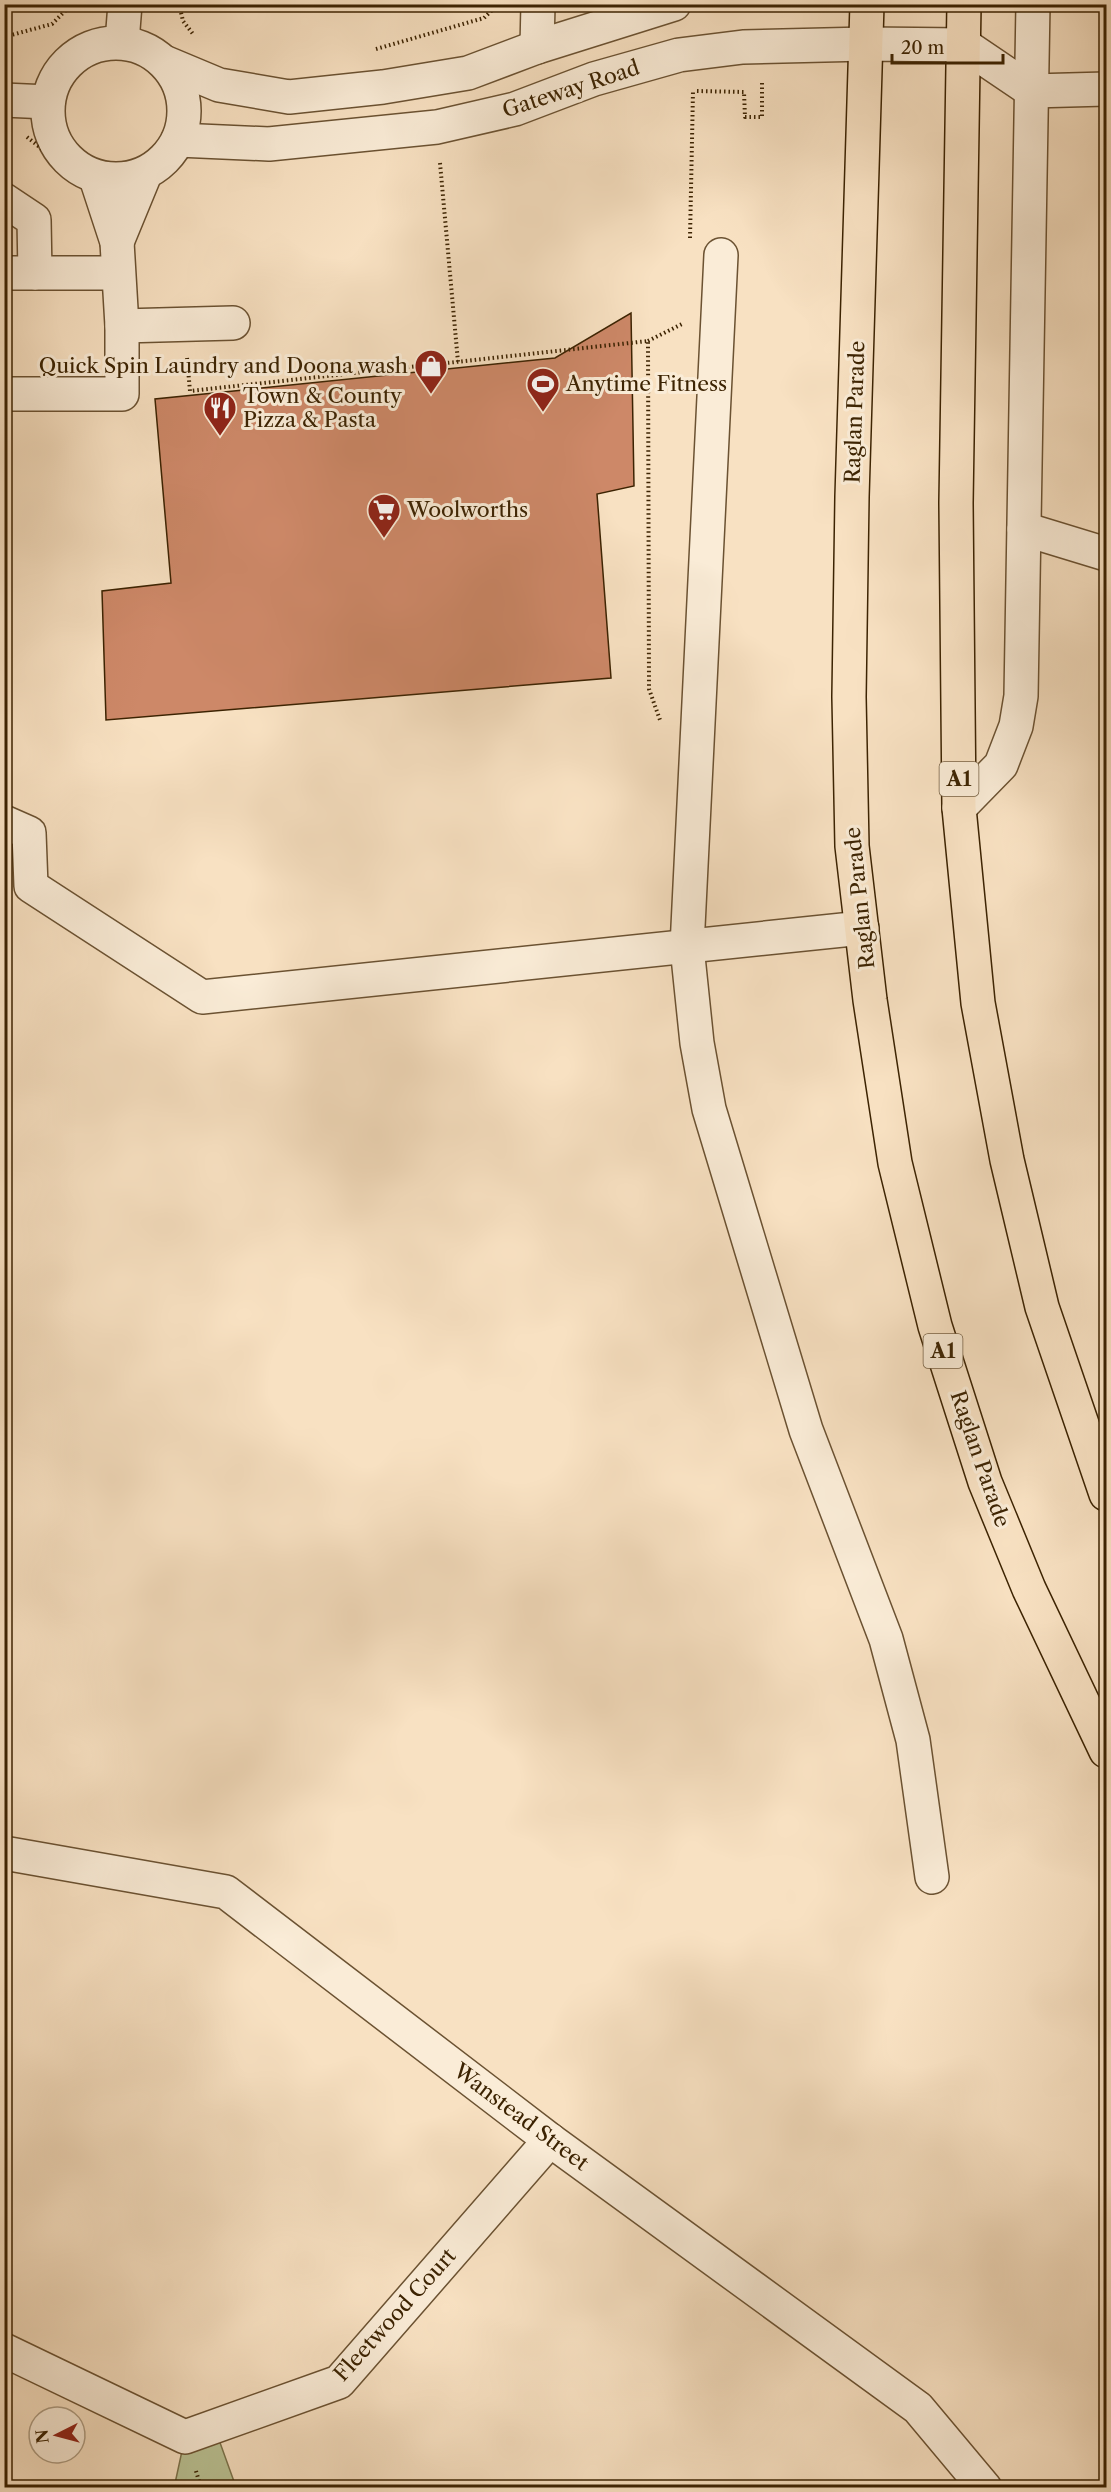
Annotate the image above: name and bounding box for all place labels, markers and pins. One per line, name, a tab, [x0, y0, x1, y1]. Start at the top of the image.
shop icon: Quick Spin Laundry and Doona wash	[413, 348, 449, 395]
place label: Quick Spin Laundry and Doona wash	[39, 353, 408, 378]
sports icon: Anytime Fitness	[525, 366, 561, 413]
place label: Anytime Fitness	[565, 371, 727, 396]
place label: Town & County Pizza & Pasta	[243, 383, 402, 432]
restaurant icon: Town & County Pizza & Pasta	[202, 390, 238, 437]
supermarket icon: Woolworths	[366, 492, 402, 539]
place label: Woolworths	[406, 497, 528, 522]

